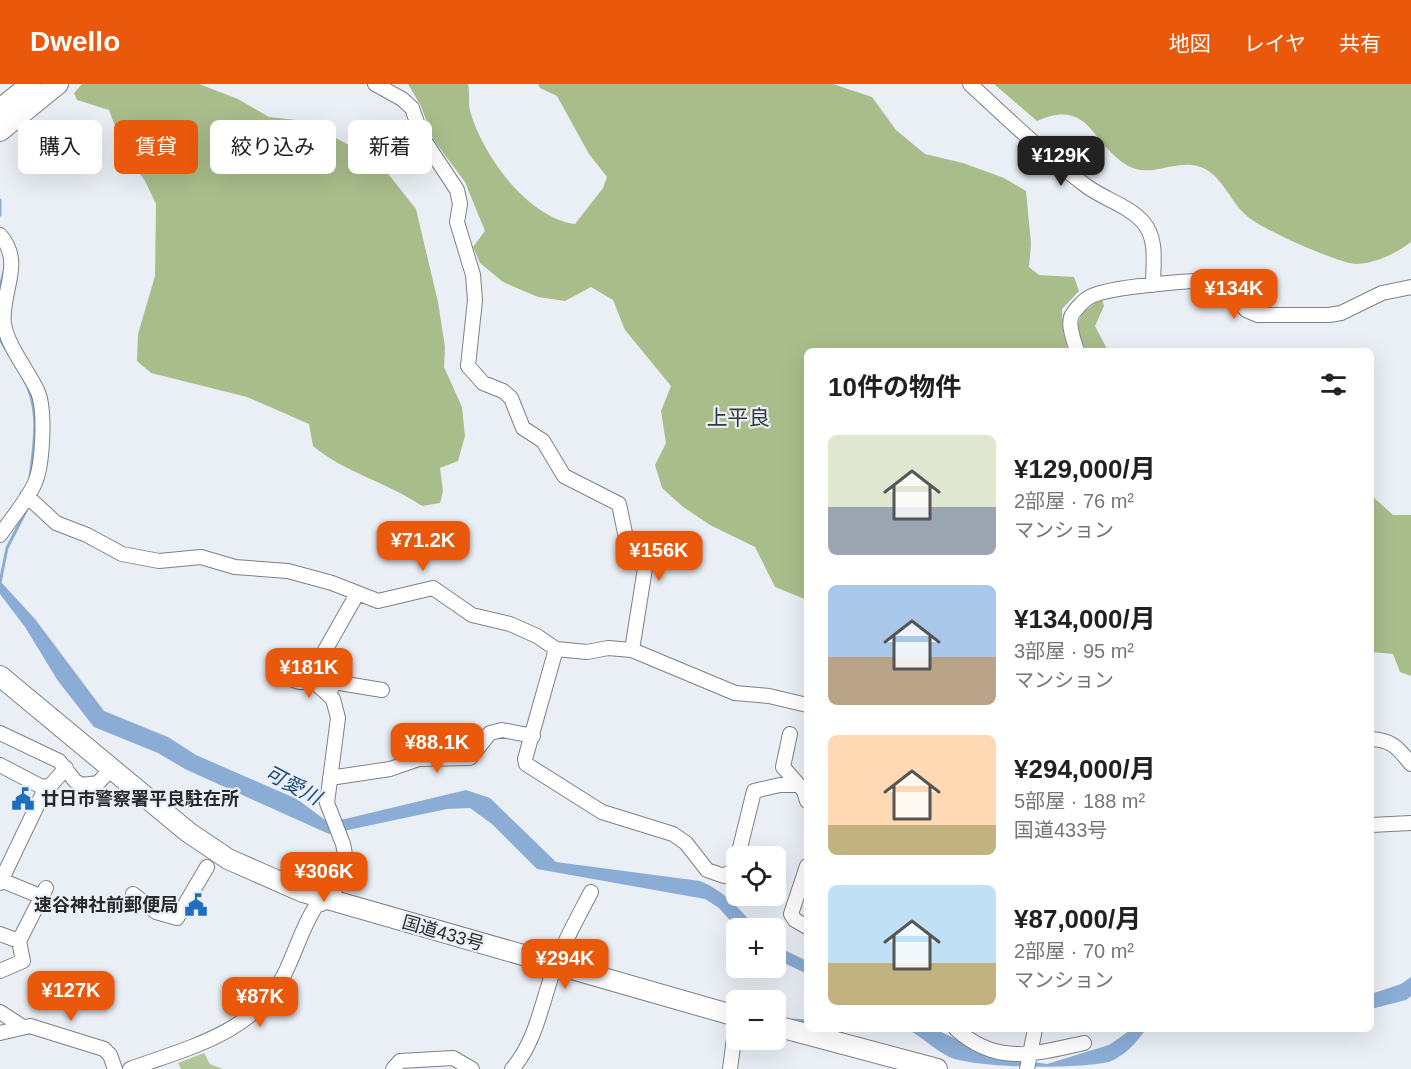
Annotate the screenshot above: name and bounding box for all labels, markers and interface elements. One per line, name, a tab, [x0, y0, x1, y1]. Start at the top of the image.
text: Dwello	[30, 26, 120, 57]
text: 地図	[1169, 32, 1211, 55]
text: レイヤ	[1244, 32, 1306, 55]
text: 共有	[1339, 32, 1381, 55]
chip: 購入	[18, 120, 102, 174]
chip: 賃貸	[114, 120, 198, 174]
chip: 絞り込み	[210, 120, 336, 174]
chip: 新着	[348, 120, 432, 174]
pin: ¥129K	[1019, 136, 1103, 187]
text: ¥129K	[1032, 144, 1090, 166]
pin: ¥134K	[1192, 269, 1276, 320]
text: ¥134K	[1205, 277, 1263, 299]
icon: filters	[1317, 368, 1350, 401]
text: 10件の物件	[828, 372, 961, 402]
district label: 上平良	[707, 406, 770, 429]
text: ¥129,000/月	[1014, 454, 1156, 484]
icon: home	[876, 459, 948, 531]
text: 2部屋 · 76 m²	[1014, 490, 1134, 512]
text: マンション	[1014, 519, 1114, 541]
pin: ¥71.2K	[374, 521, 472, 572]
text: ¥71.2K	[391, 529, 455, 551]
pin: ¥156K	[617, 531, 701, 582]
text: ¥156K	[630, 539, 688, 561]
text: ¥134,000/月	[1014, 604, 1156, 634]
icon: home	[876, 609, 948, 681]
text: 3部屋 · 95 m²	[1014, 640, 1134, 662]
pin: ¥181K	[267, 648, 351, 699]
text: ¥181K	[280, 656, 338, 678]
text: マンション	[1014, 669, 1114, 691]
pin: ¥88.1K	[388, 723, 486, 774]
text: ¥88.1K	[405, 731, 469, 753]
text: ¥294,000/月	[1014, 754, 1156, 784]
icon: home	[876, 759, 948, 831]
water label: 可愛川	[261, 761, 326, 810]
public building icon: 廿日市警察署平良駐在所	[10, 786, 36, 812]
place label: 廿日市警察署平良駐在所	[41, 789, 239, 809]
text: 5部屋 · 188 m²	[1014, 790, 1145, 812]
text: 国道433号	[1014, 819, 1107, 841]
map controls	[726, 846, 786, 1050]
button: locate	[726, 846, 786, 906]
pin: ¥306K	[282, 852, 366, 903]
text: ¥306K	[295, 860, 353, 882]
public building icon: 速谷神社前郵便局	[183, 892, 209, 918]
place label: 速谷神社前郵便局	[34, 895, 178, 915]
text: ¥87,000/月	[1014, 904, 1141, 934]
icon: home	[876, 909, 948, 981]
street label: 国道433号	[400, 912, 486, 954]
button: +	[726, 918, 786, 978]
pin: ¥294K	[523, 939, 607, 990]
text: 2部屋 · 70 m²	[1014, 940, 1134, 962]
text: ¥294K	[536, 947, 594, 969]
text: マンション	[1014, 969, 1114, 991]
pin: ¥127K	[29, 971, 113, 1022]
pin: ¥87K	[224, 977, 296, 1028]
text: ¥127K	[42, 979, 100, 1001]
text: ¥87K	[236, 985, 284, 1007]
button: −	[726, 990, 786, 1050]

